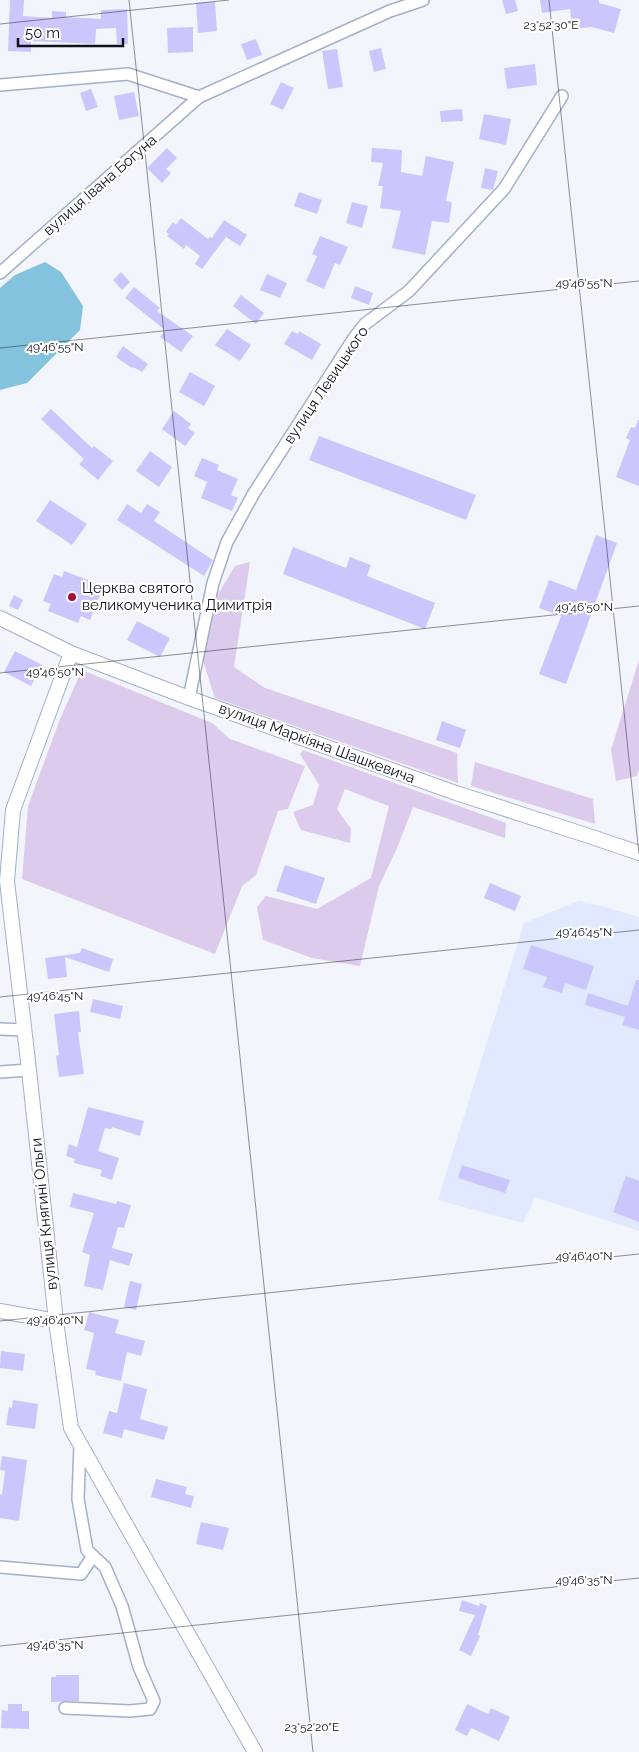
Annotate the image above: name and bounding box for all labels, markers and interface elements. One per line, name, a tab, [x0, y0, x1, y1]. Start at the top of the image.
scale bar	[18, 15, 122, 47]
text: 23°52'30"E	[524, 18, 578, 32]
text: 50 m	[25, 24, 60, 42]
street label: вулиця Івана Богуна	[40, 131, 160, 239]
text: 49°46'55"N	[555, 276, 613, 290]
street label: вулиця Левицького	[280, 323, 372, 447]
text: 49°46'55"N	[26, 340, 84, 354]
place label: Церква святого великомученика Димитрія	[82, 579, 272, 614]
marker: Церква святого великомученика Димитрія	[66, 591, 78, 603]
text: 49°46'50"N	[555, 600, 613, 614]
text: 49°46'50"N	[26, 665, 84, 679]
street label: вулиця Маркіяна Шашкевича	[216, 699, 418, 787]
text: 49°46'45"N	[556, 925, 612, 939]
text: 49°46'45"N	[27, 989, 83, 1003]
street label: вулиця Княгині Ольги	[27, 1137, 61, 1291]
text: 49°46'40"N	[555, 1249, 613, 1263]
text: 49°46'40"N	[26, 1313, 84, 1327]
text: 49°46'35"N	[555, 1573, 613, 1587]
text: 49°46'35"N	[26, 1638, 84, 1652]
text: 23°52'20"E	[285, 1720, 339, 1734]

